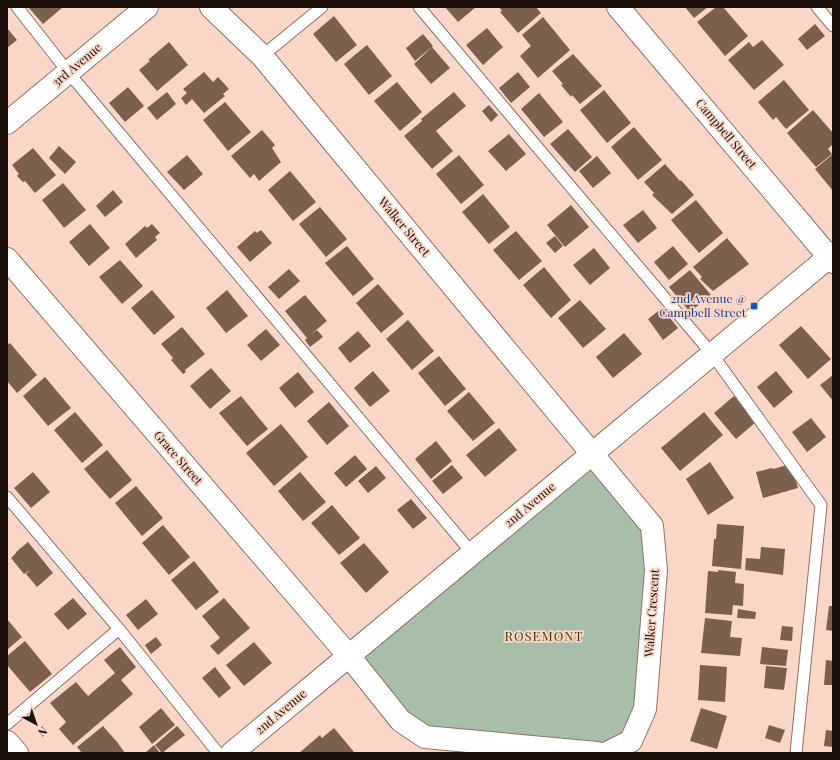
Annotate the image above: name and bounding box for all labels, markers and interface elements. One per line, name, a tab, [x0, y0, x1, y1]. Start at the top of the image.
street label: 3rd Avenue	[48, 39, 104, 90]
street label: Campbell Street	[693, 95, 761, 172]
street label: Walker Street	[375, 193, 435, 260]
place label: 2nd Avenue @ Campbell Street	[659, 290, 747, 320]
marker: 2nd Avenue @ Campbell Street	[749, 301, 759, 311]
street label: Grace Street	[151, 427, 207, 488]
street label: 2nd Avenue	[500, 478, 558, 530]
street label: Walker Crescent	[640, 568, 662, 658]
district label: ROSEMONT	[505, 627, 584, 644]
street label: 2nd Avenue	[251, 685, 309, 737]
north arrow	[16, 704, 56, 744]
text: N	[35, 724, 51, 740]

